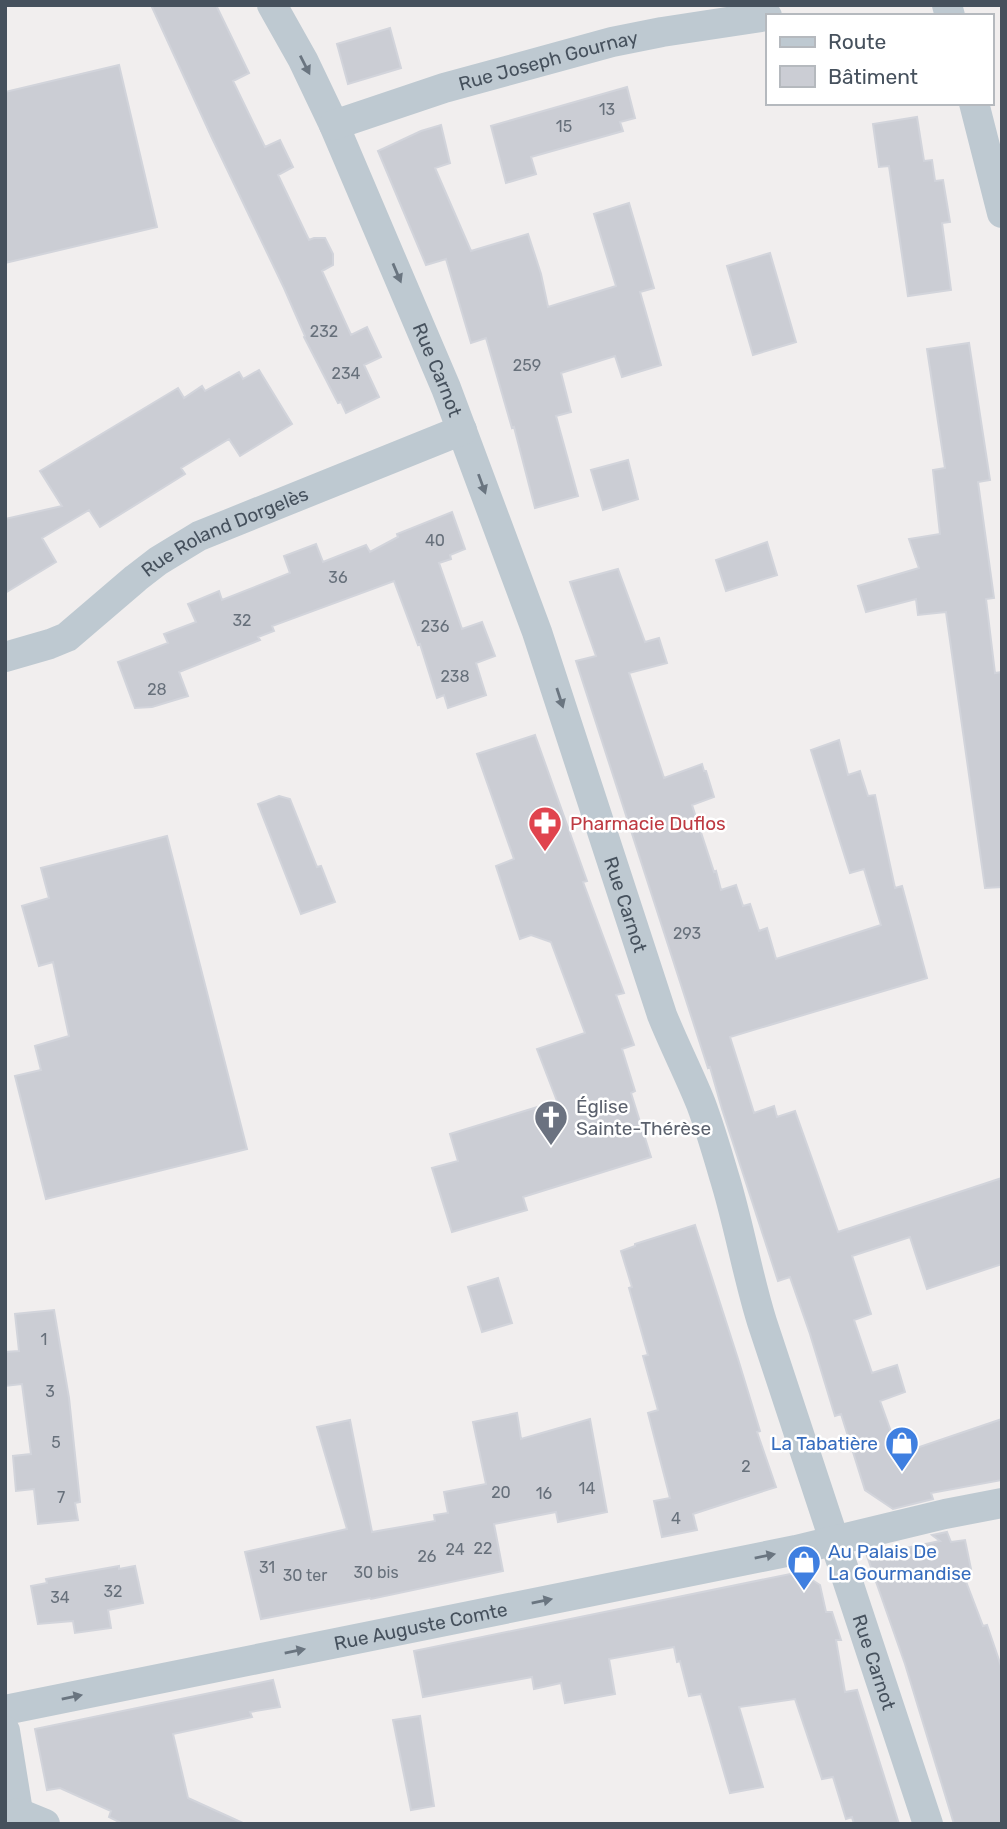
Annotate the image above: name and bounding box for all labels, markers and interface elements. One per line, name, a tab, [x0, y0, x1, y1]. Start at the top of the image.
legend	[766, 14, 993, 105]
street label: Rue Joseph Gournay	[456, 26, 640, 95]
text: Route	[828, 29, 886, 54]
one-way arrow	[299, 55, 311, 75]
text: Bâtiment	[828, 64, 918, 89]
house number: 13	[599, 100, 615, 119]
house number: 15	[556, 117, 572, 136]
one-way arrow	[391, 263, 403, 283]
street label: Rue Carnot	[408, 320, 467, 421]
house number: 232	[310, 322, 338, 341]
house number: 259	[513, 356, 541, 375]
house number: 234	[332, 364, 361, 383]
one-way arrow	[477, 474, 488, 495]
street label: Rue Roland Dorgelès	[137, 482, 312, 582]
house number: 40	[425, 531, 445, 550]
house number: 36	[328, 568, 348, 587]
house number: 32	[232, 611, 252, 630]
house number: 236	[421, 617, 450, 636]
house number: 238	[440, 667, 470, 686]
house number: 28	[147, 680, 167, 699]
one-way arrow	[555, 687, 565, 708]
pharmacy icon: Pharmacie Duflos	[526, 804, 564, 853]
place label: Pharmacie Duflos	[570, 812, 726, 835]
street label: Rue Carnot	[599, 854, 652, 956]
house number: 293	[673, 924, 701, 943]
place label: Église Sainte-Thérèse	[576, 1095, 711, 1140]
church icon: Église Sainte-Thérèse	[532, 1098, 570, 1147]
house number: 1	[41, 1330, 47, 1349]
house number: 3	[45, 1382, 55, 1401]
shop icon: La Tabatière	[883, 1424, 921, 1473]
place label: La Tabatière	[771, 1432, 878, 1455]
house number: 5	[51, 1433, 61, 1452]
house number: 2	[741, 1457, 751, 1476]
house number: 14	[579, 1479, 595, 1498]
house number: 20	[491, 1483, 511, 1502]
house number: 16	[536, 1484, 553, 1503]
house number: 7	[57, 1488, 65, 1507]
house number: 4	[671, 1509, 681, 1528]
house number: 22	[474, 1539, 492, 1558]
house number: 24	[445, 1540, 465, 1559]
place label: Au Palais De La Gourmandise	[828, 1540, 971, 1585]
shop icon: Au Palais De La Gourmandise	[785, 1543, 823, 1592]
house number: 26	[417, 1547, 437, 1566]
one-way arrow	[754, 1550, 776, 1561]
house number: 31	[259, 1558, 275, 1577]
house number: 30 bis	[353, 1563, 399, 1582]
house number: 30 ter	[283, 1566, 327, 1585]
house number: 32	[103, 1582, 123, 1601]
house number: 34	[50, 1588, 70, 1607]
one-way arrow	[531, 1596, 553, 1607]
street label: Rue Auguste Comte	[332, 1598, 509, 1655]
street label: Rue Carnot	[847, 1611, 901, 1713]
one-way arrow	[284, 1646, 306, 1657]
one-way arrow	[61, 1691, 83, 1702]

